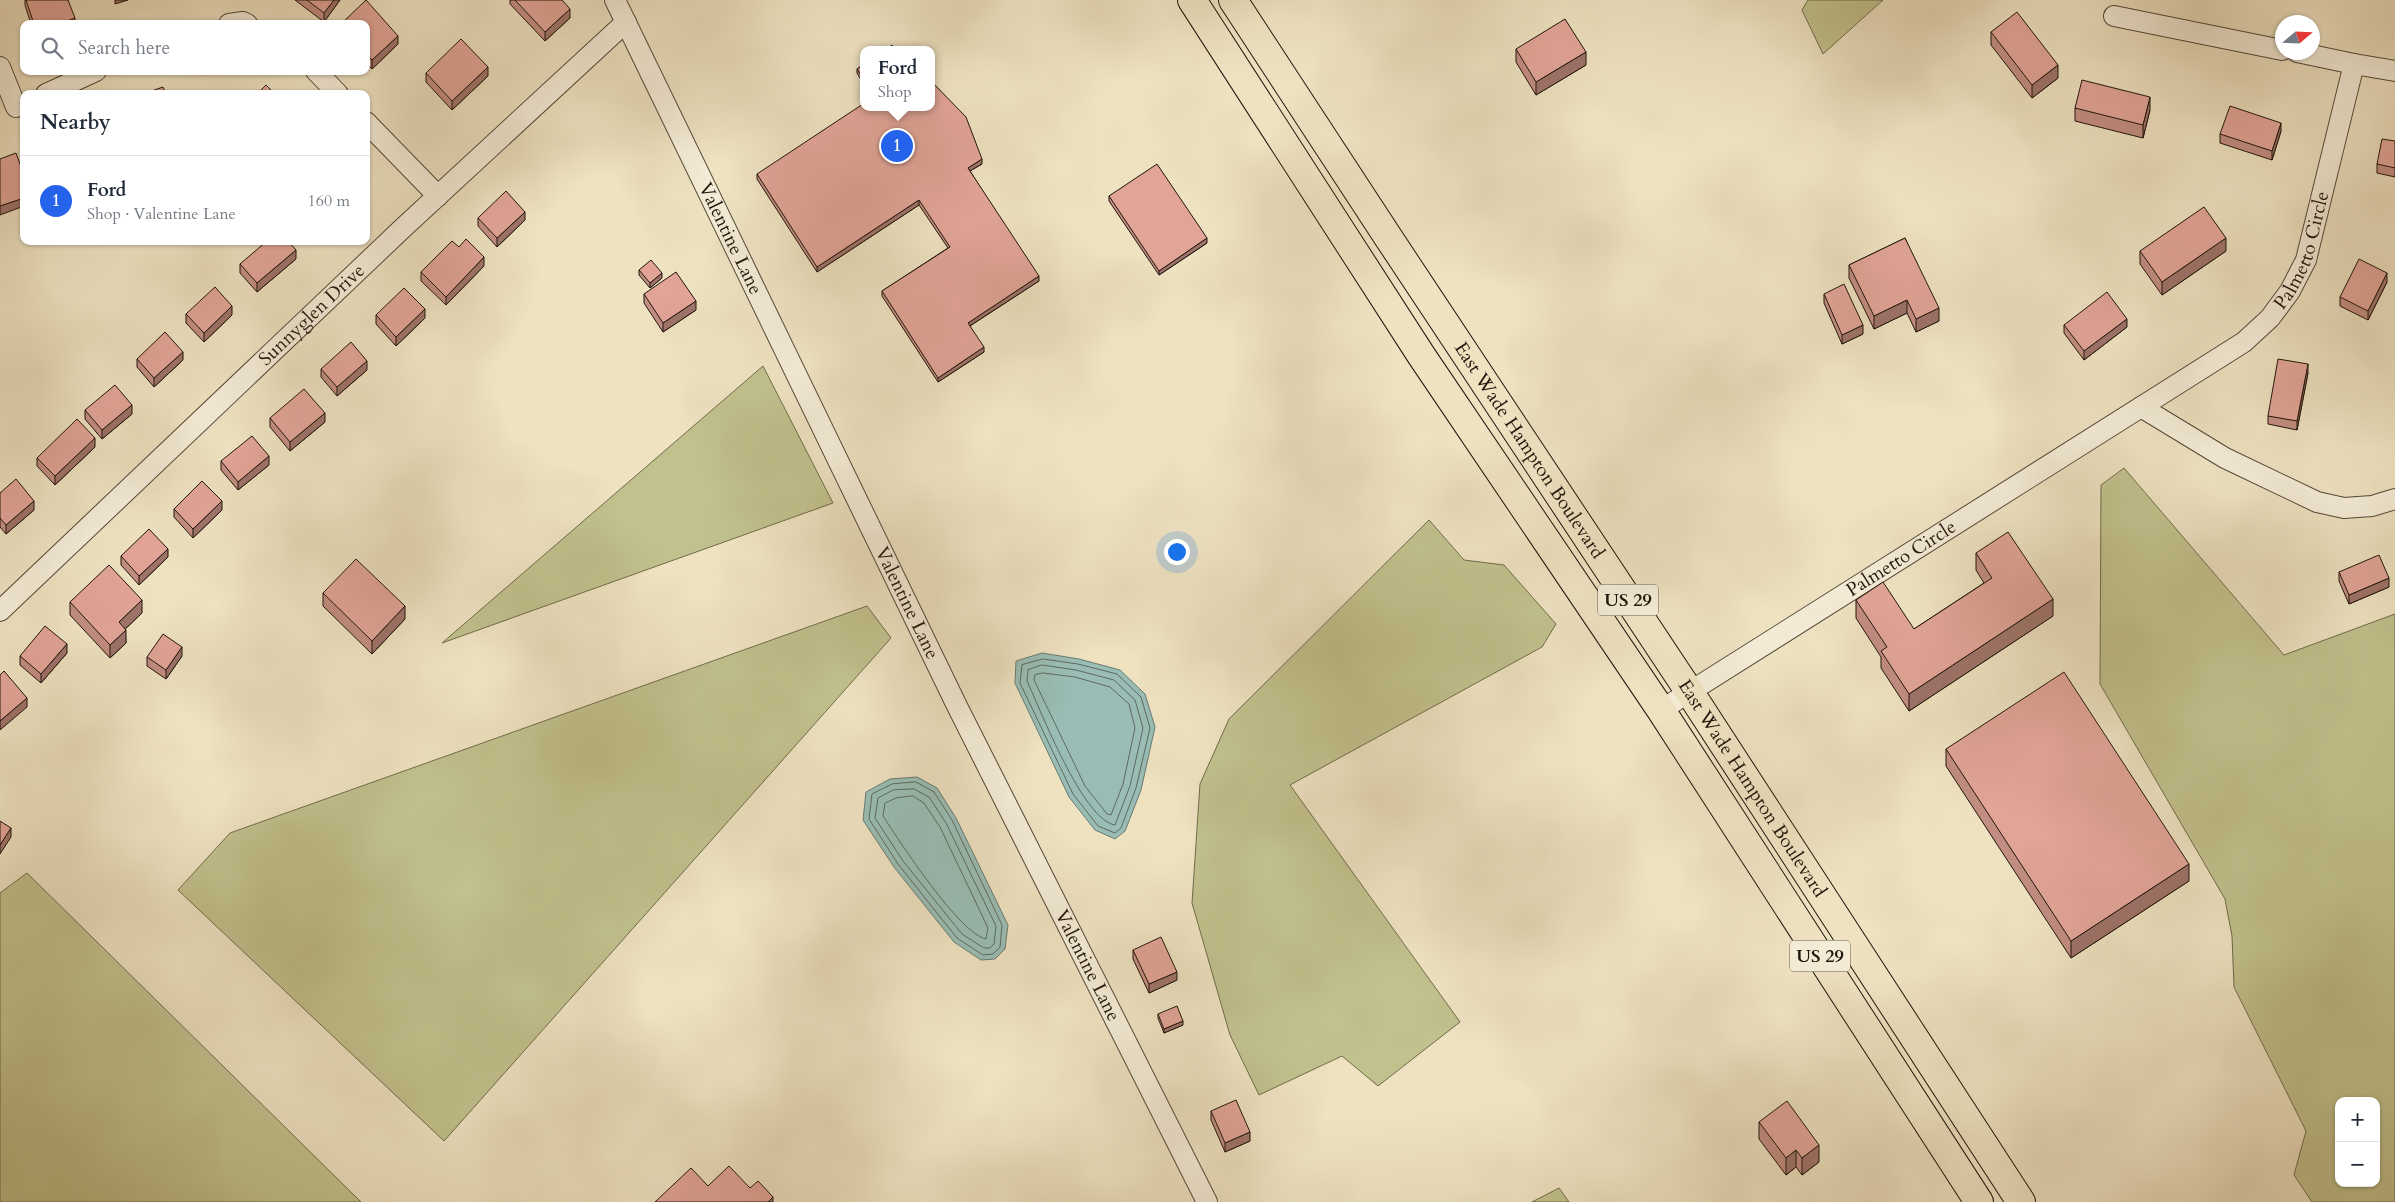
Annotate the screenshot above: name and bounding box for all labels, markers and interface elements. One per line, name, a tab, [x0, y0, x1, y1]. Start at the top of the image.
north arrow	[2275, 15, 2320, 60]
search box	[20, 20, 370, 75]
icon: search	[38, 34, 66, 62]
text: Search here	[78, 35, 170, 61]
popup	[860, 46, 935, 111]
text: Ford	[878, 55, 917, 81]
text: Shop	[878, 81, 912, 103]
text: Nearby	[40, 108, 111, 137]
pin: 1	[881, 127, 913, 165]
text: Ford	[87, 177, 126, 203]
street label: Valentine Lane	[692, 178, 769, 299]
street label: Palmetto Circle	[2268, 189, 2335, 315]
text: 1	[52, 190, 60, 212]
text: 160 m	[308, 190, 350, 212]
text: Shop · Valentine Lane	[87, 203, 236, 225]
street label: Sunnyglen Drive	[253, 258, 371, 372]
street label: East Wade Hampton Boulevard	[1448, 337, 1611, 564]
street label: Palmetto Circle	[1841, 514, 1961, 603]
your location	[1164, 539, 1190, 565]
street label: Valentine Lane	[869, 543, 945, 663]
road number: US 29	[1598, 584, 1658, 616]
street label: East Wade Hampton Boulevard	[1672, 674, 1833, 902]
street label: Valentine Lane	[1049, 905, 1127, 1026]
road number: US 29	[1790, 940, 1850, 971]
map controls	[2335, 1097, 2380, 1187]
button: +	[2335, 1097, 2380, 1142]
button: −	[2335, 1142, 2380, 1187]

